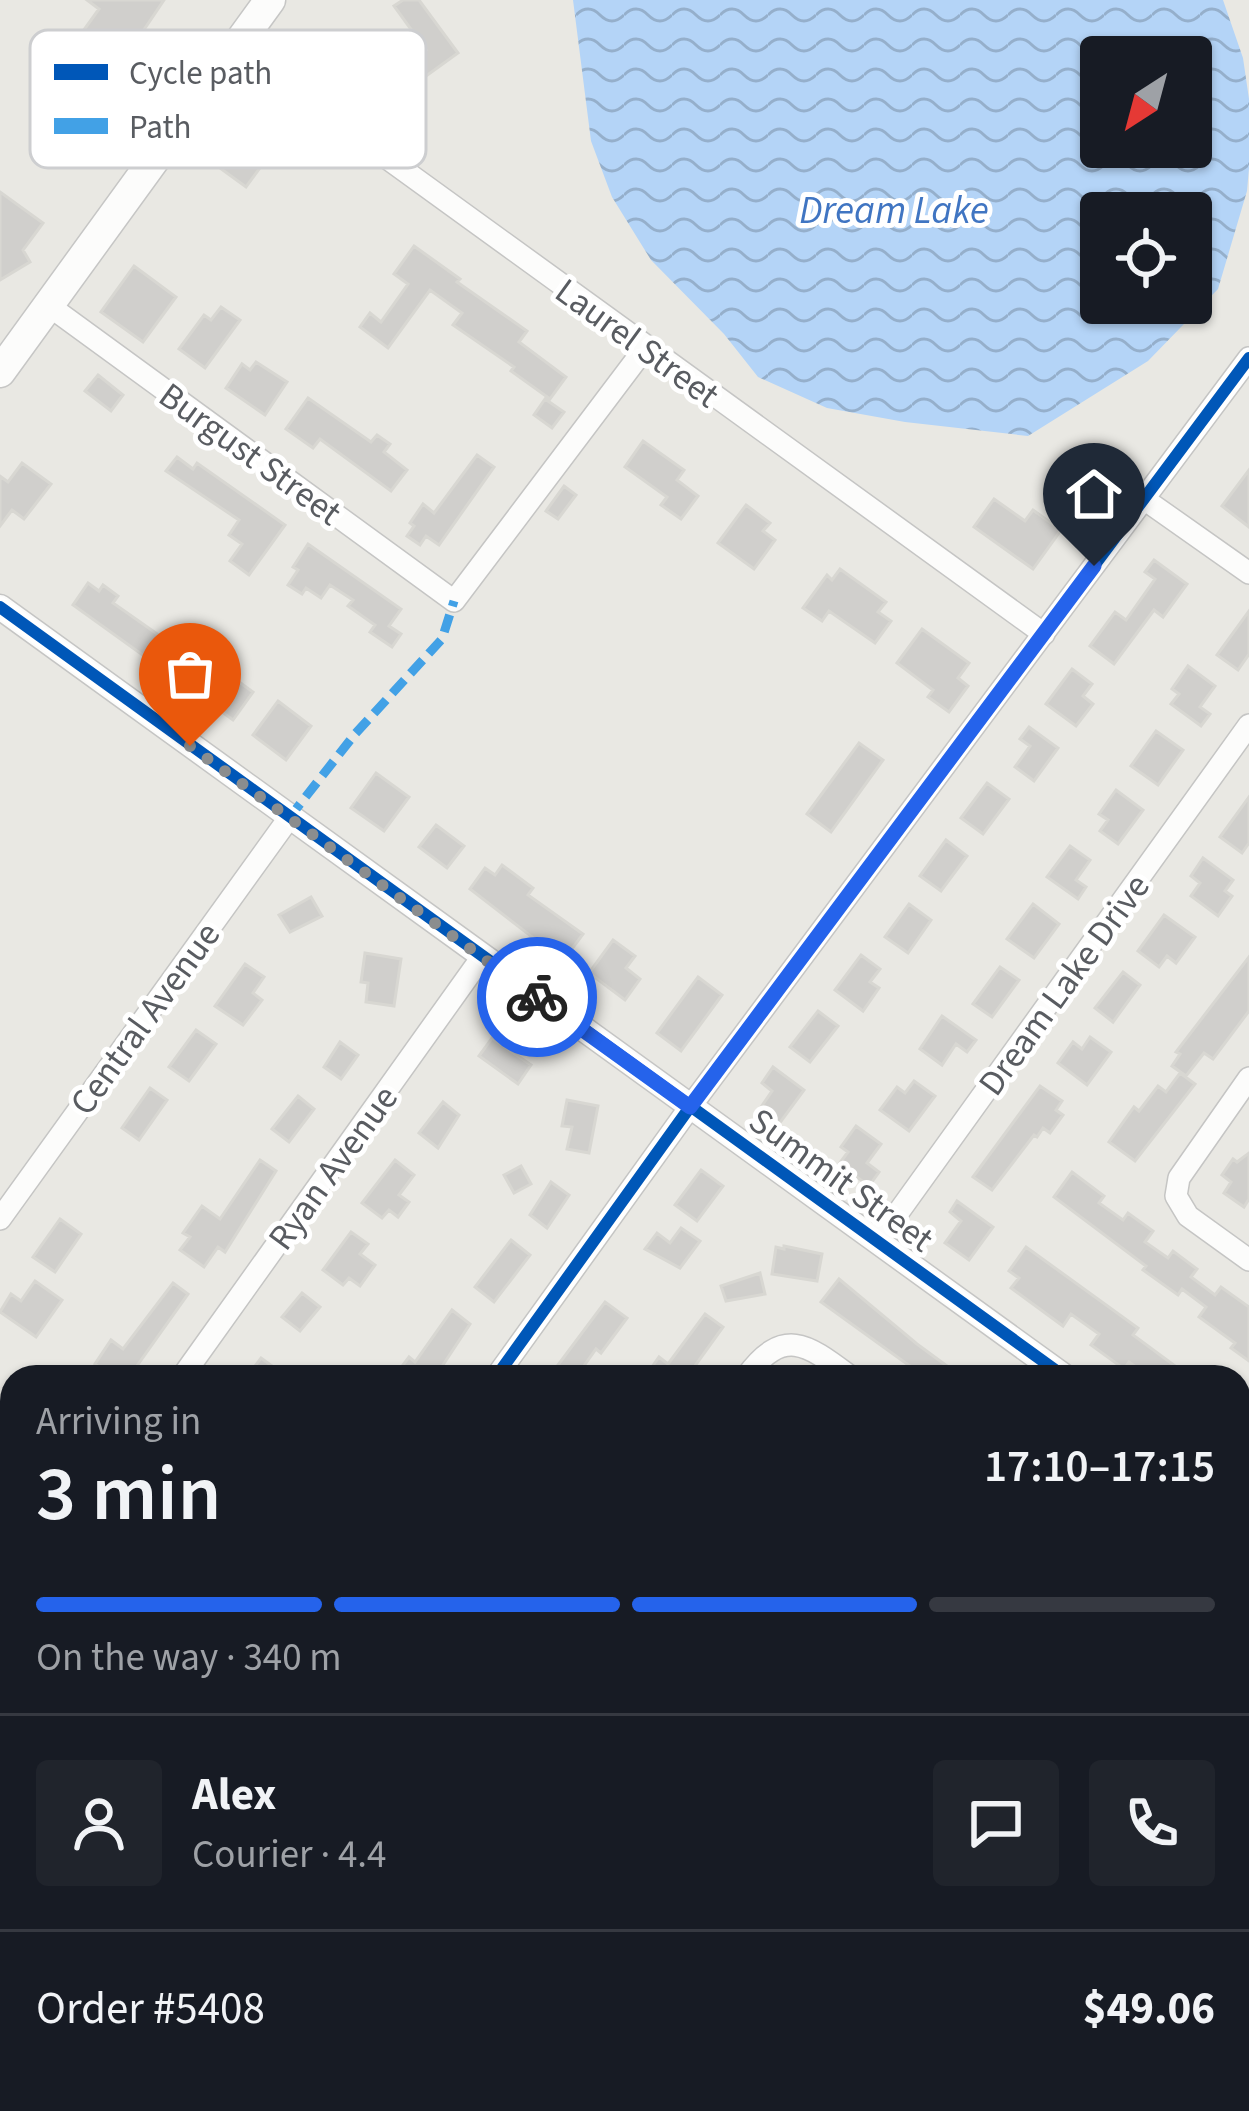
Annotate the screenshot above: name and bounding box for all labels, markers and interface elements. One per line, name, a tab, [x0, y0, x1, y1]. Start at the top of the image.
legend	[30, 30, 426, 168]
north arrow	[1080, 36, 1212, 168]
map controls	[1080, 36, 1212, 324]
text: Cycle path	[129, 50, 272, 97]
text: Path	[129, 104, 192, 151]
water label: Dream Lake	[799, 183, 989, 239]
button: locate	[1080, 192, 1212, 324]
street label: Laurel Street	[545, 266, 730, 420]
street label: Burgust Street	[148, 371, 352, 538]
pin	[1043, 443, 1145, 566]
icon: home	[1061, 461, 1127, 527]
pin	[139, 623, 241, 746]
icon: bag	[157, 641, 223, 707]
street label: Dream Lake Drive	[966, 864, 1162, 1106]
street label: Central Avenue	[58, 912, 233, 1126]
courier	[477, 937, 597, 1057]
icon: bike	[504, 964, 570, 1030]
street label: Ryan Avenue	[256, 1075, 410, 1261]
street label: Summit Street	[738, 1096, 944, 1265]
text: Arriving in	[36, 1394, 201, 1450]
text: 17:10–17:15	[984, 1435, 1215, 1499]
text: 3 min	[36, 1439, 221, 1550]
text: On the way · 340 m	[36, 1630, 342, 1686]
button: person	[36, 1760, 162, 1886]
button: chat	[933, 1760, 1059, 1886]
button: phone	[1089, 1760, 1215, 1886]
text: Alex	[192, 1763, 276, 1827]
text: Courier · 4.4	[192, 1827, 386, 1883]
text: Order #5408	[36, 1977, 265, 2041]
text: $49.06	[1083, 1977, 1215, 2041]

